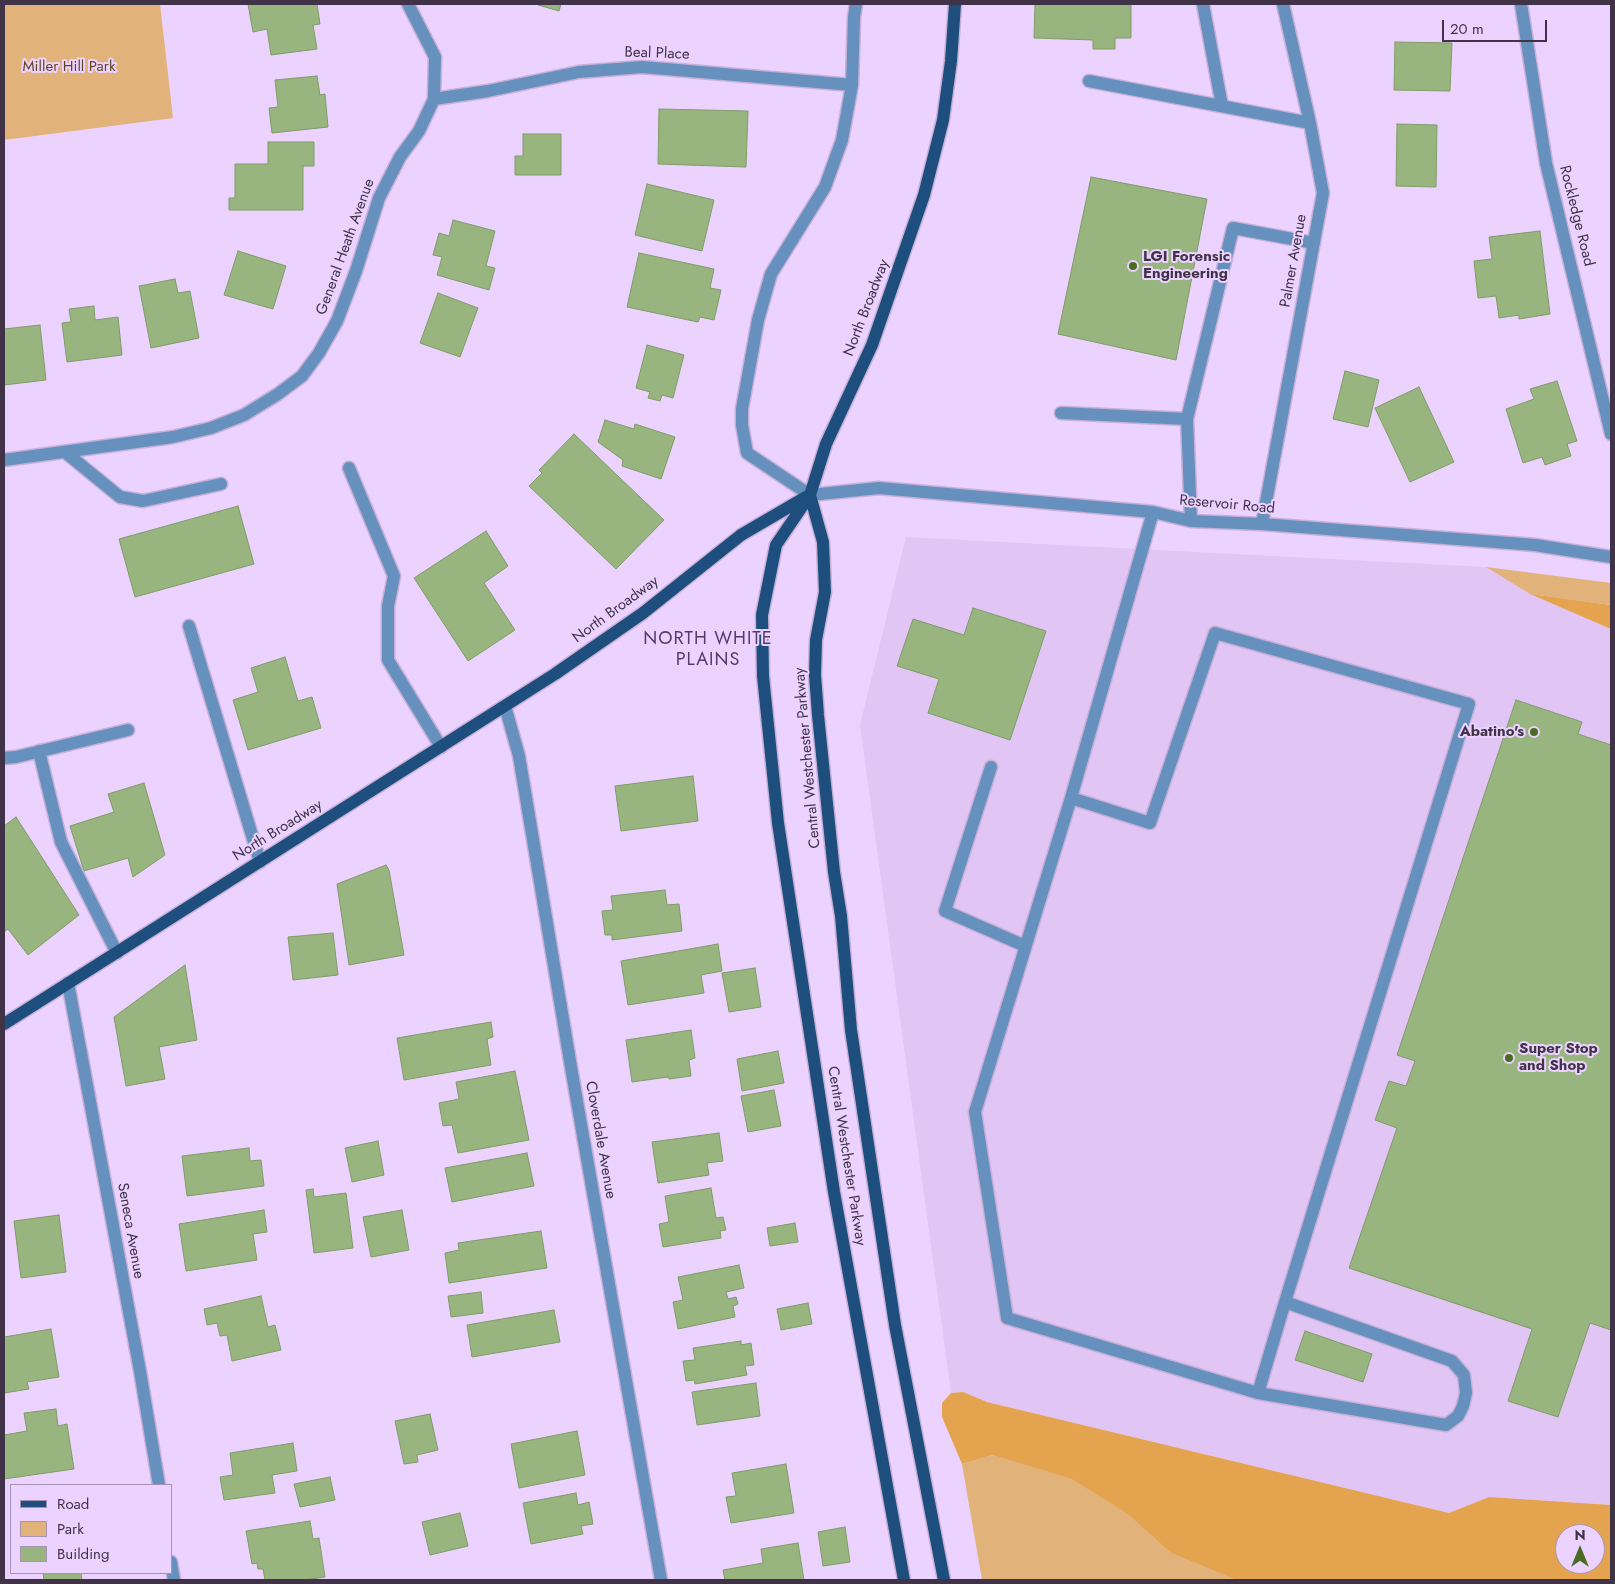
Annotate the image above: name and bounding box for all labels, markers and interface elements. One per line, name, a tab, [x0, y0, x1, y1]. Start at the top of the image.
scale bar	[1445, 10, 1550, 42]
text: 20 m	[1450, 18, 1484, 40]
street label: Beal Place	[624, 44, 690, 64]
park label: Miller Hill Park	[22, 58, 116, 76]
street label: Rockledge Road	[1555, 164, 1597, 268]
street label: General Heath Avenue	[313, 176, 379, 318]
street label: Palmer Avenue	[1277, 213, 1311, 309]
place label: LGI Forensic Engineering	[1143, 248, 1230, 283]
street label: North Broadway	[840, 257, 894, 359]
marker: LGI Forensic Engineering	[1127, 260, 1139, 272]
street label: Reservoir Road	[1178, 492, 1276, 518]
street label: North Broadway	[569, 573, 663, 647]
district label: NORTH WHITE PLAINS	[642, 629, 774, 672]
street label: Central Westchester Parkway	[791, 667, 825, 849]
place label: Abatino's	[1460, 723, 1524, 741]
marker: Abatino's	[1528, 726, 1540, 738]
street label: North Broadway	[230, 796, 326, 866]
place label: Super Stop and Shop	[1519, 1040, 1598, 1075]
marker: Super Stop and Shop	[1503, 1052, 1515, 1064]
street label: Central Westchester Parkway	[823, 1065, 869, 1247]
street label: Cloverdale Avenue	[581, 1080, 619, 1200]
street label: Seneca Avenue	[113, 1182, 147, 1280]
legend	[10, 1484, 172, 1574]
text: Road	[57, 1493, 89, 1515]
text: Park	[57, 1518, 84, 1540]
north arrow	[1555, 1524, 1605, 1574]
text: N	[1574, 1525, 1586, 1545]
text: Building	[57, 1543, 109, 1565]

